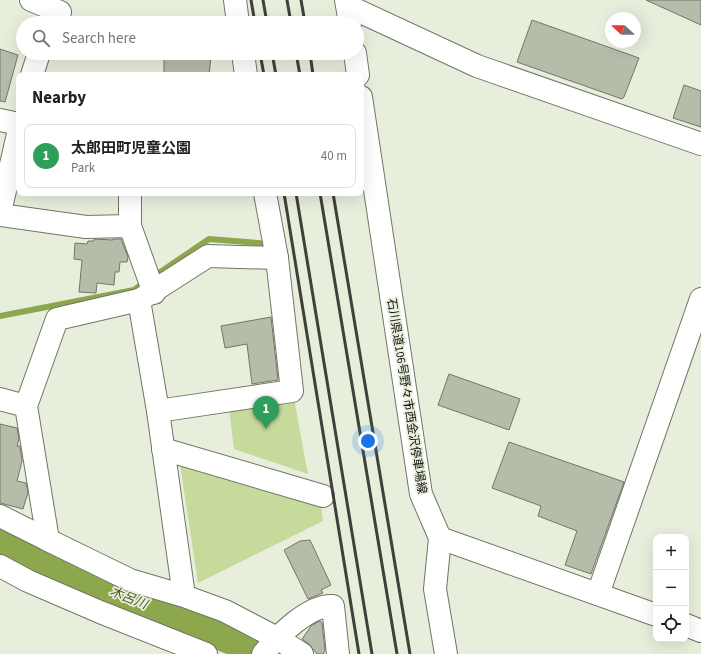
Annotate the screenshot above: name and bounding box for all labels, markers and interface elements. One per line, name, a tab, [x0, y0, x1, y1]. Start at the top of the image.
north arrow	[605, 12, 641, 48]
search box	[16, 16, 364, 60]
icon: search	[30, 27, 52, 49]
text: Search here	[62, 28, 136, 49]
text: Nearby	[32, 86, 86, 110]
text: 太郎田町児童公園	[71, 138, 191, 159]
text: 1	[43, 147, 49, 165]
text: 40 m	[321, 147, 347, 165]
text: Park	[71, 159, 95, 177]
street label: 石川県道106号野々市西金沢停車場線	[383, 297, 430, 495]
pin: 1	[253, 396, 279, 429]
your location	[358, 431, 378, 451]
map controls	[653, 534, 689, 642]
button: +	[653, 534, 689, 570]
button: −	[653, 570, 689, 606]
water label: 木呂川	[107, 582, 152, 614]
button: locate	[653, 606, 689, 642]

